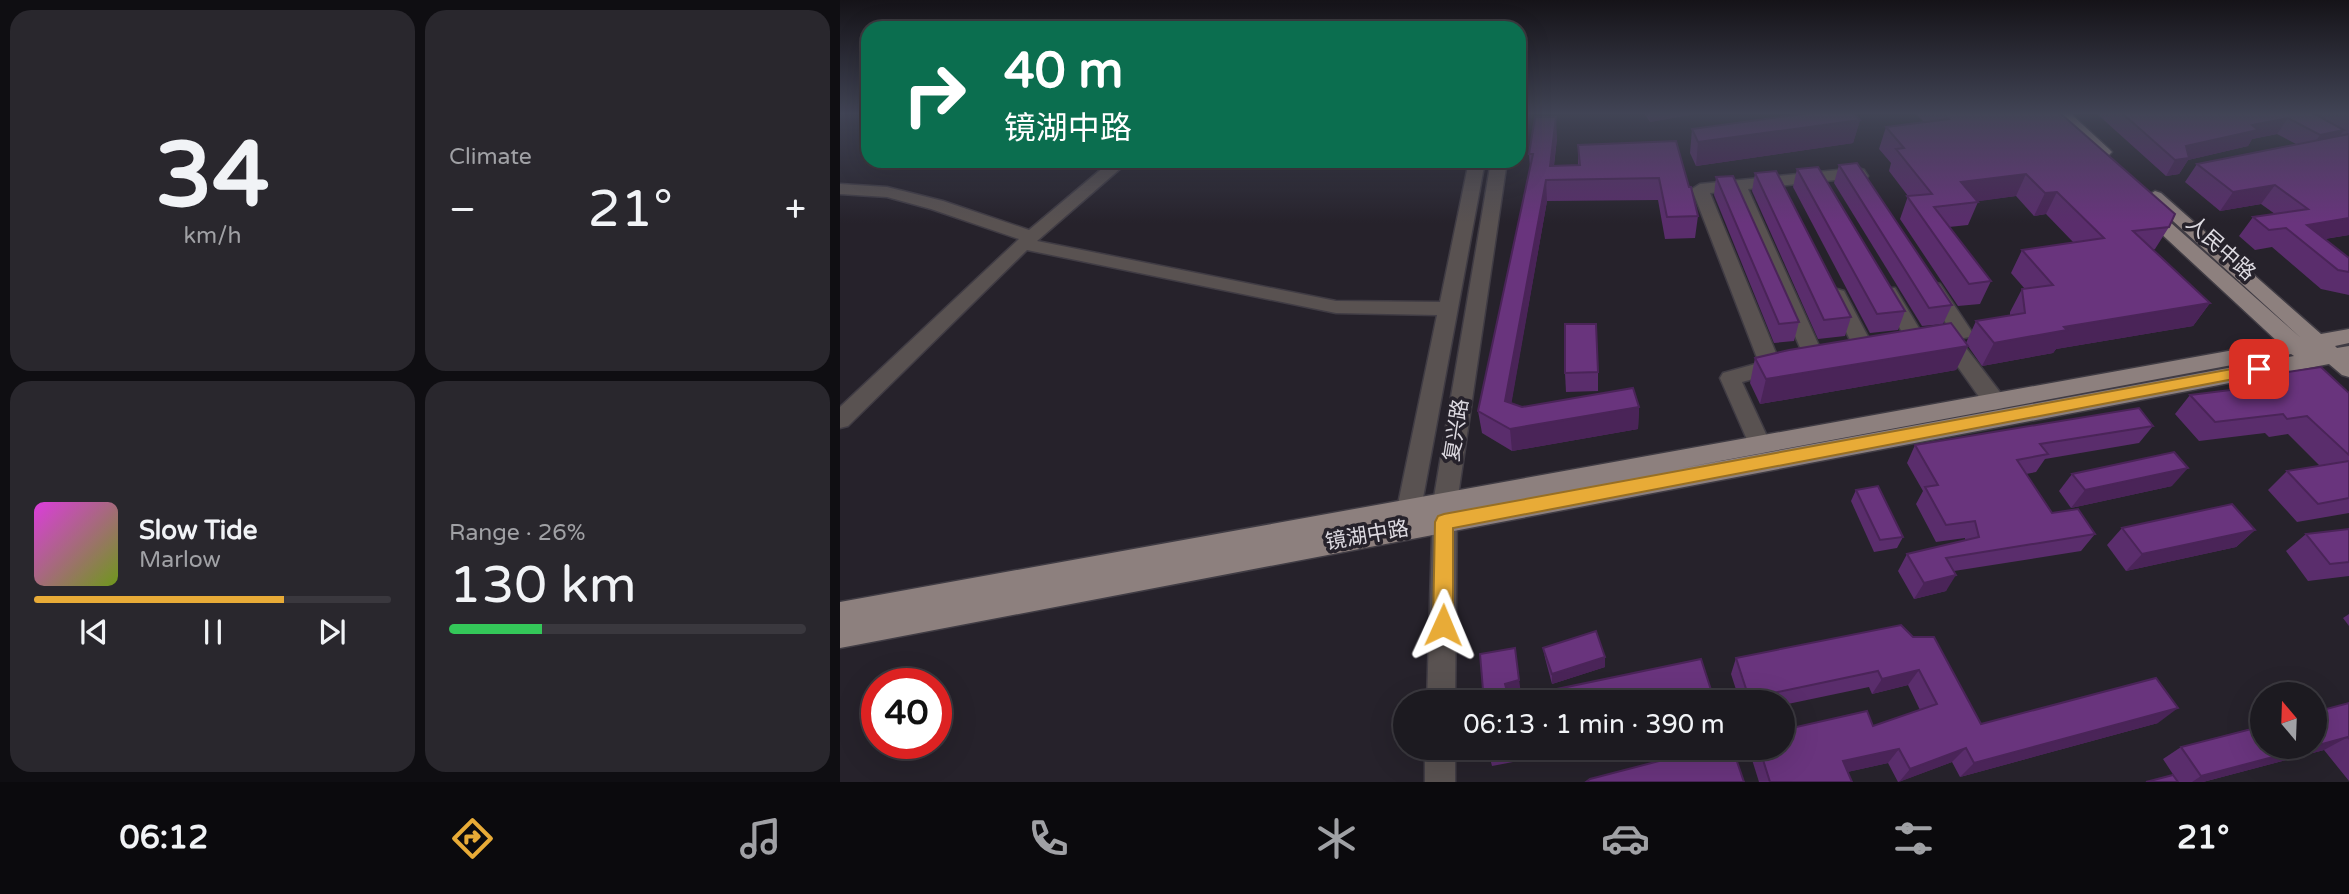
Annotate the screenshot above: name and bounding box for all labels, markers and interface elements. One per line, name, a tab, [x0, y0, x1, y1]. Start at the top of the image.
text: 40 m	[1004, 42, 1123, 101]
icon: right	[889, 49, 980, 140]
text: 镜湖中路	[1004, 110, 1132, 148]
text: 34	[155, 121, 270, 231]
text: Climate	[449, 143, 532, 171]
text: 21°	[588, 178, 673, 241]
text: −	[449, 187, 476, 233]
text: +	[785, 187, 806, 233]
street label: 人民中路	[2181, 211, 2260, 286]
text: km/h	[184, 222, 241, 250]
pin	[2229, 339, 2289, 399]
icon: arrive	[2240, 350, 2278, 388]
street label: 复兴路	[1439, 397, 1474, 463]
text: Slow Tide	[139, 515, 257, 546]
street label: 镜湖中路	[1324, 516, 1411, 555]
text: Range · 26%	[449, 519, 585, 547]
text: Marlow	[139, 546, 221, 574]
text: 130 km	[449, 554, 637, 617]
position arrow	[1406, 588, 1480, 662]
icon: previous	[75, 613, 113, 651]
icon: pause	[194, 613, 232, 651]
icon: next	[313, 613, 351, 651]
speed limit sign: 40	[861, 668, 952, 759]
north arrow	[2250, 682, 2328, 760]
map controls	[2250, 682, 2327, 759]
text: 06:13 · 1 min · 390 m	[1463, 709, 1725, 740]
icon: directions	[448, 814, 497, 863]
icon: music	[736, 814, 785, 863]
icon: phone	[1024, 814, 1073, 863]
icon: climate	[1312, 814, 1361, 863]
icon: car	[1601, 814, 1650, 863]
icon: filters	[1889, 814, 1938, 863]
text: 06:12	[120, 819, 208, 857]
text: 21°	[2177, 819, 2229, 857]

